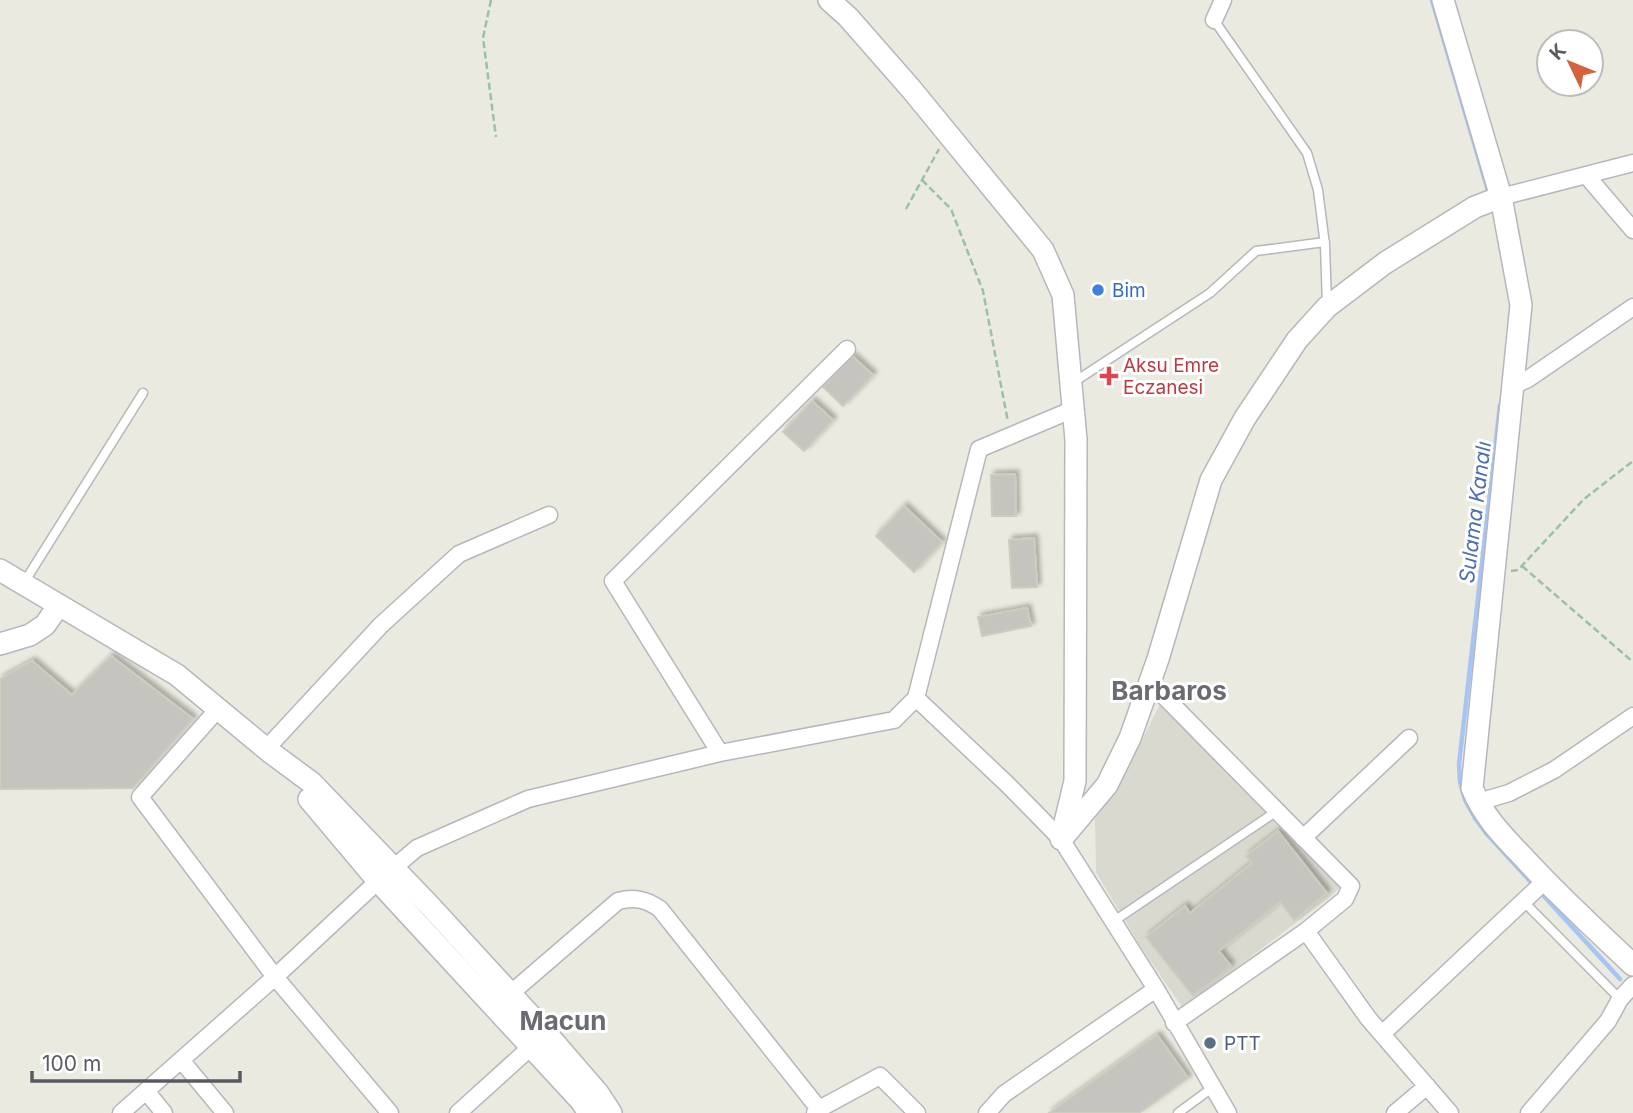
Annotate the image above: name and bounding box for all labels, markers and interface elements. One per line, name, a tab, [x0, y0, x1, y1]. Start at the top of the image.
north arrow	[1535, 28, 1605, 98]
text: K	[1545, 39, 1571, 65]
place label: Bim	[1112, 279, 1146, 302]
marker: Bim	[1090, 282, 1106, 298]
place label: Aksu Emre Eczanesi	[1123, 354, 1219, 399]
marker: Aksu Emre Eczanesi	[1101, 368, 1117, 384]
water label: Sulama Kanalı	[1454, 440, 1496, 584]
district label: Barbaros	[1111, 675, 1227, 706]
district label: Macun	[520, 1005, 607, 1036]
place label: PTT	[1224, 1032, 1261, 1055]
marker: PTT	[1202, 1035, 1218, 1051]
scale bar	[32, 1040, 240, 1084]
text: 100 m	[42, 1051, 101, 1076]

